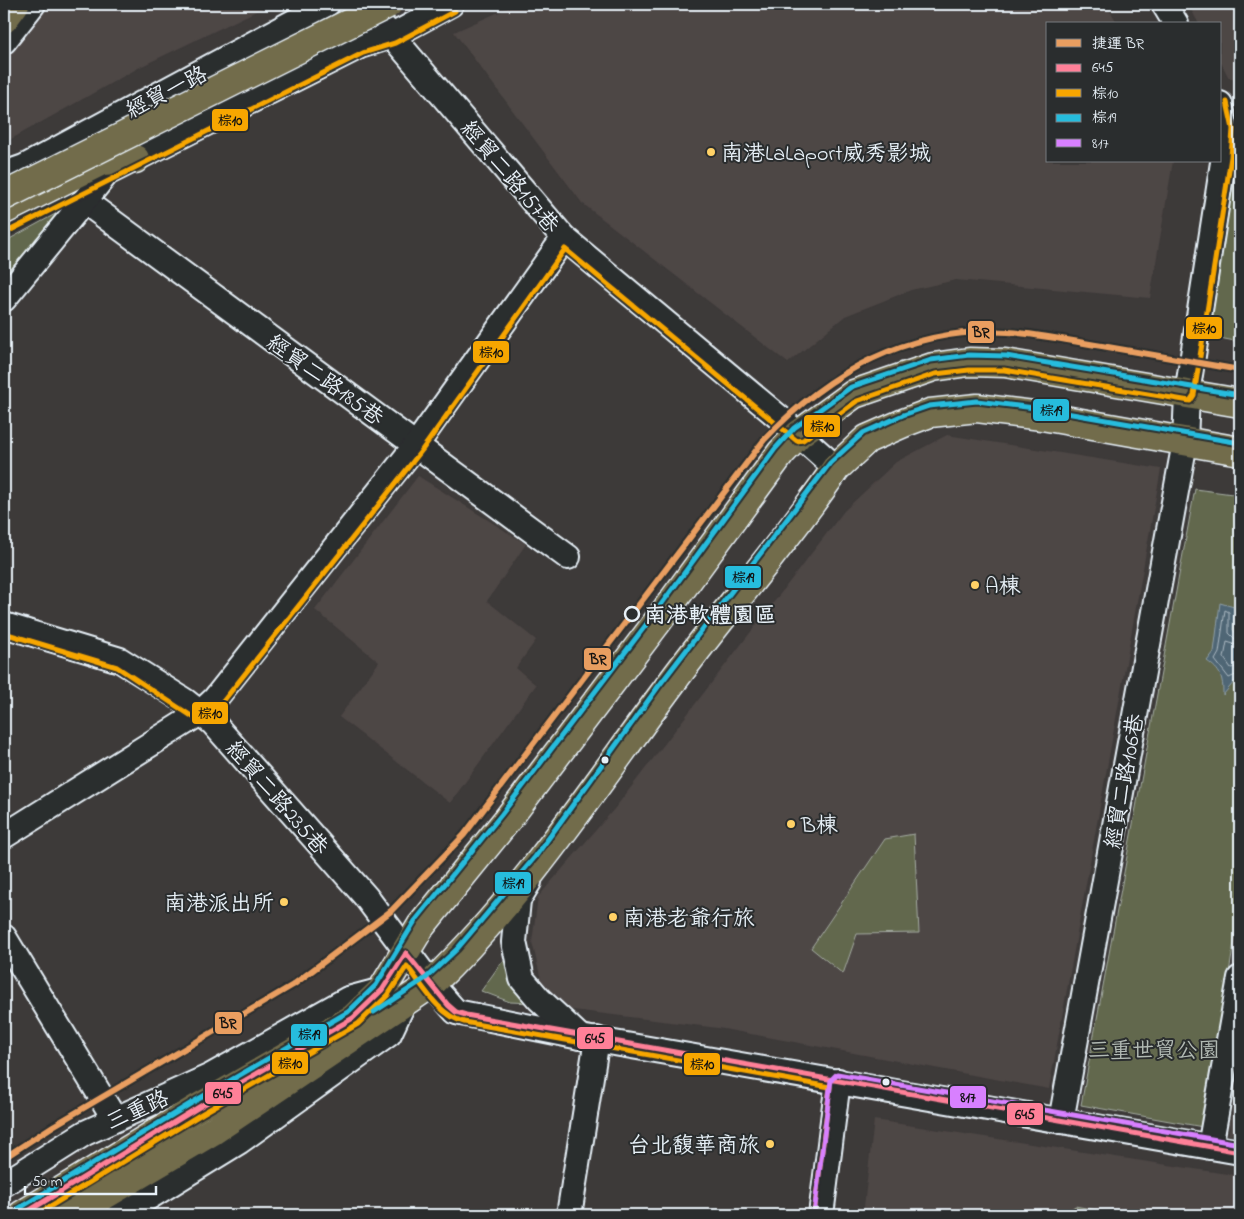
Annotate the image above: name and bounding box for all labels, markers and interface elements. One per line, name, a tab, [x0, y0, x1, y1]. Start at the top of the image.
legend	[1046, 22, 1222, 162]
text: 捷運 BR	[1092, 33, 1145, 55]
text: 645	[1092, 57, 1114, 79]
street label: 經貿一路	[121, 59, 214, 128]
text: 棕10	[1092, 83, 1119, 105]
text: 棕19	[1092, 107, 1117, 129]
line badge: 棕10	[211, 108, 249, 132]
text: 棕10	[218, 111, 242, 132]
street label: 經貿二路157巷	[452, 115, 566, 241]
text: 817	[1092, 133, 1109, 155]
place label: 南港LaLaport威秀影城	[721, 139, 931, 171]
marker: 南港LaLaport威秀影城	[705, 146, 717, 158]
line badge: 棕10	[1185, 316, 1223, 340]
text: 棕10	[1192, 319, 1216, 340]
line badge: BR	[967, 320, 995, 344]
text: BR	[971, 323, 991, 344]
street label: 經貿二路185巷	[259, 328, 389, 435]
line badge: 棕10	[472, 340, 510, 364]
text: 棕10	[479, 343, 503, 364]
line badge: 棕19	[1032, 398, 1070, 422]
text: 棕19	[1040, 401, 1063, 422]
line badge: 棕10	[803, 414, 841, 438]
text: 棕10	[810, 417, 834, 438]
line badge: 棕19	[724, 565, 762, 589]
text: 棕19	[732, 568, 755, 589]
place label: A棟	[985, 572, 1021, 604]
marker: A棟	[969, 579, 981, 591]
place label: 南港軟體園區	[644, 601, 776, 633]
marker: 南港軟體園區	[624, 606, 640, 622]
line badge: BR	[583, 647, 612, 671]
text: BR	[588, 650, 608, 671]
line badge: 棕10	[191, 701, 229, 725]
text: 棕10	[198, 704, 222, 725]
street label: 經貿二路106巷	[1098, 712, 1154, 851]
street label: 經貿二路235巷	[217, 735, 335, 863]
unlabelled marker	[600, 755, 610, 765]
place label: B棟	[800, 811, 838, 843]
marker: B棟	[785, 818, 797, 830]
line badge: 棕19	[494, 871, 532, 895]
text: 棕19	[502, 874, 525, 895]
place label: 南港派出所	[164, 889, 274, 921]
marker: 南港派出所	[278, 896, 290, 908]
place label: 南港老爺行旅	[623, 904, 755, 936]
marker: 南港老爺行旅	[607, 911, 619, 923]
line badge: BR	[214, 1011, 243, 1035]
text: BR	[218, 1014, 238, 1035]
line badge: 棕19	[290, 1023, 328, 1047]
text: 棕19	[298, 1025, 321, 1046]
line badge: 645	[576, 1026, 614, 1050]
text: 645	[584, 1029, 605, 1050]
park label: 三重世貿公園	[1088, 1036, 1220, 1068]
line badge: 棕10	[271, 1051, 309, 1075]
line badge: 棕10	[683, 1052, 721, 1076]
text: 棕10	[278, 1054, 302, 1075]
text: 棕10	[690, 1055, 714, 1076]
unlabelled marker	[881, 1077, 891, 1087]
line badge: 645	[204, 1081, 242, 1105]
street label: 三重路	[102, 1084, 175, 1140]
text: 645	[212, 1084, 233, 1105]
line badge: 817	[949, 1085, 987, 1109]
text: 817	[959, 1088, 976, 1109]
line badge: 645	[1006, 1102, 1044, 1126]
text: 645	[1014, 1105, 1035, 1126]
place label: 台北馥華商旅	[628, 1131, 760, 1163]
marker: 台北馥華商旅	[764, 1138, 776, 1150]
scale bar	[25, 1164, 156, 1196]
text: 50 m	[32, 1171, 63, 1193]

